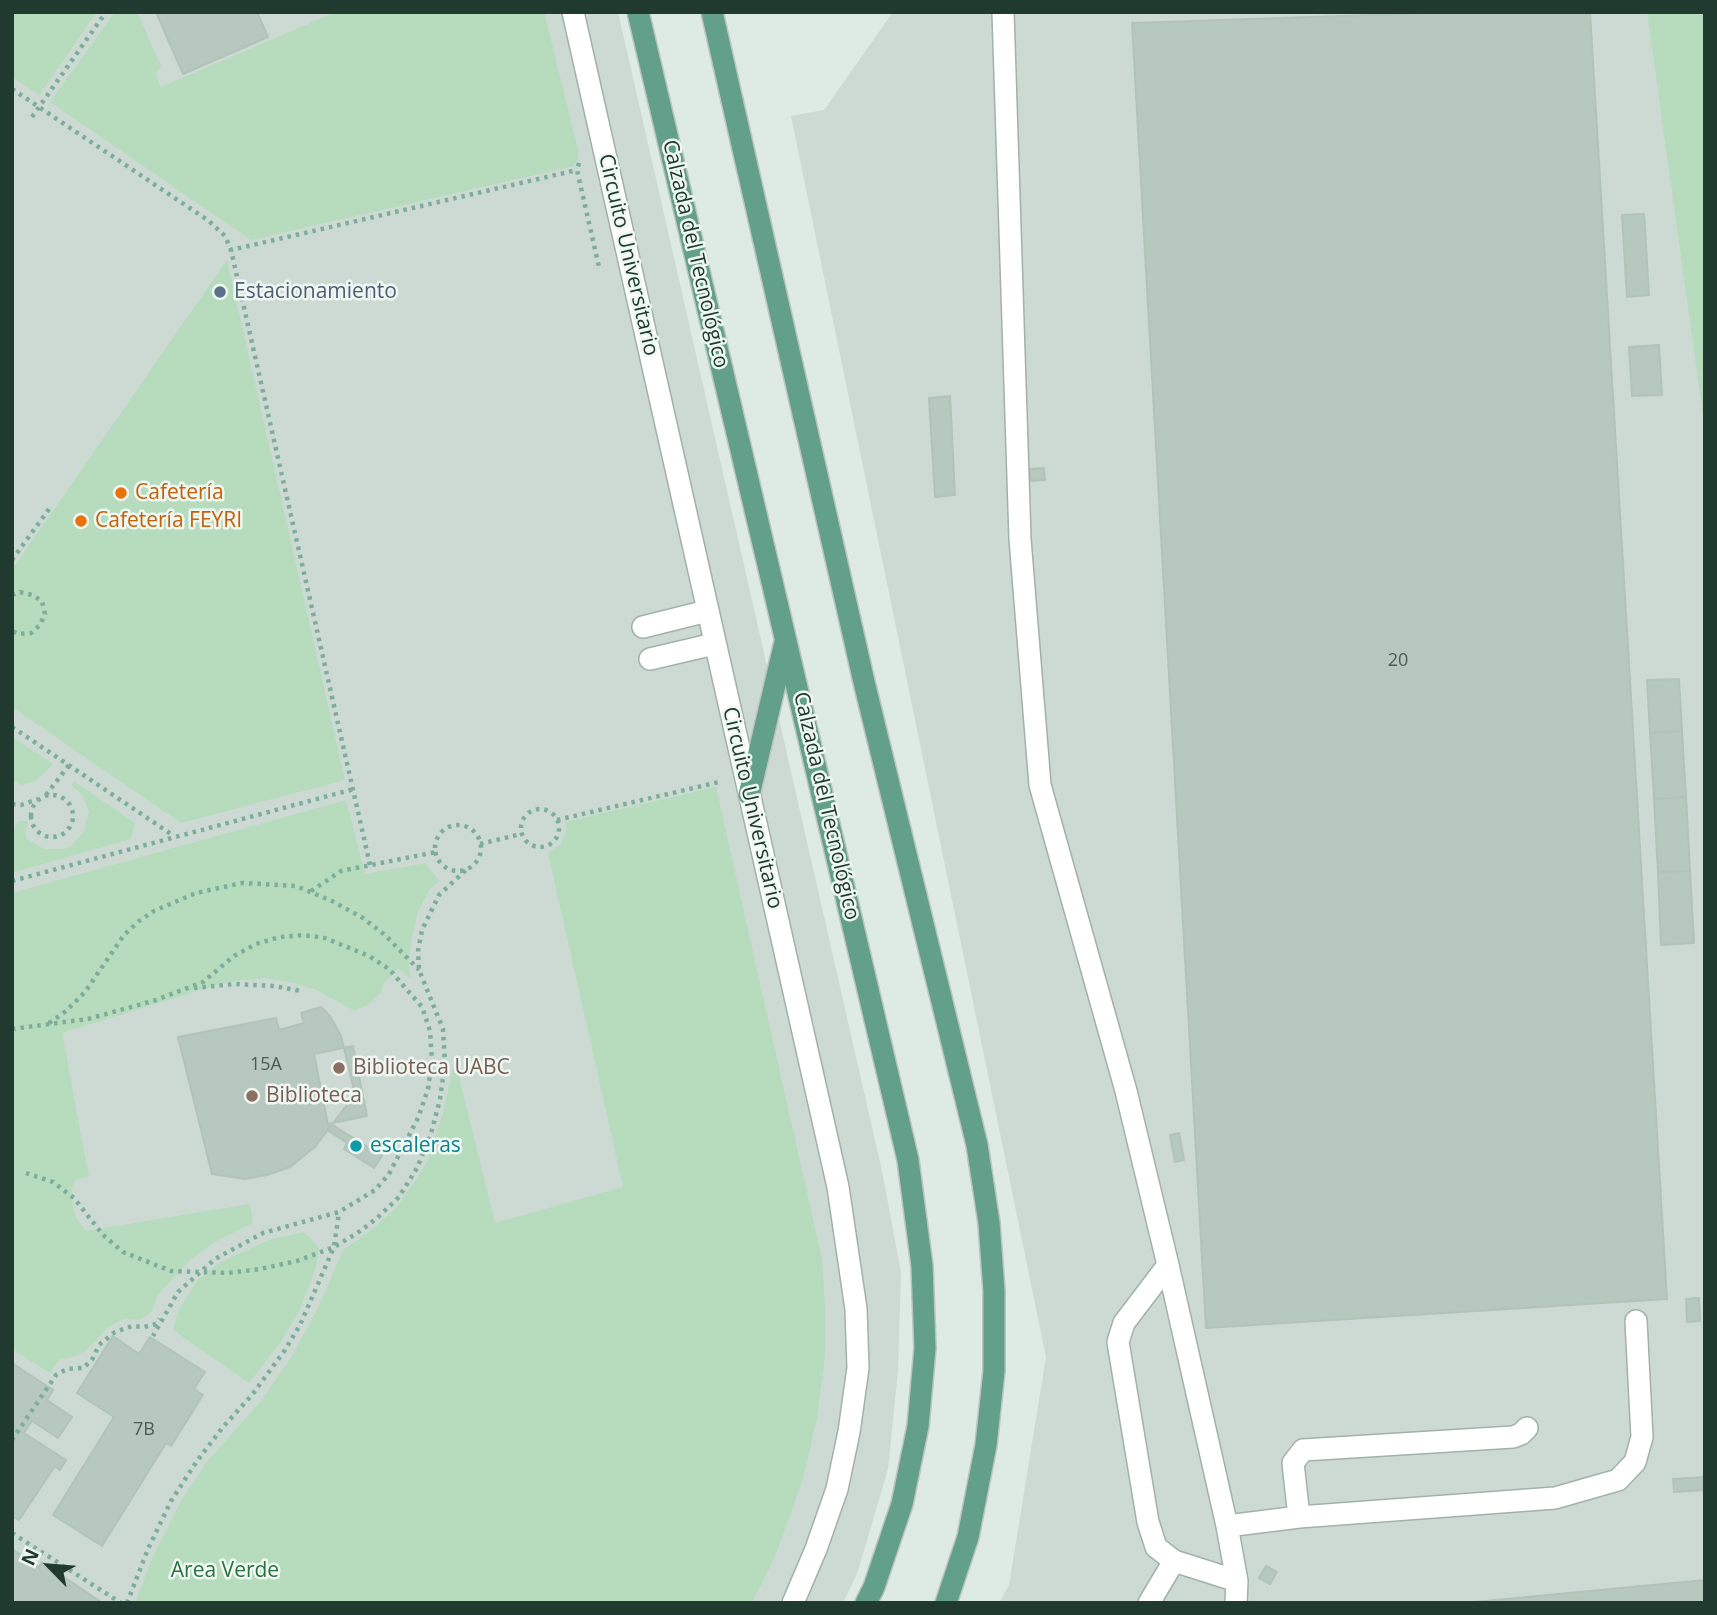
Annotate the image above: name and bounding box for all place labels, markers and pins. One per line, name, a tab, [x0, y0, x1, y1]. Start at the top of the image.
place label: Estacionamiento	[234, 279, 397, 305]
marker: Estacionamiento	[212, 284, 228, 300]
place label: Cafetería	[135, 480, 224, 506]
marker: Cafetería	[113, 485, 129, 501]
place label: Cafetería FEYRI	[95, 508, 242, 534]
marker: Cafetería FEYRI	[73, 513, 89, 529]
place label: Biblioteca UABC	[353, 1055, 510, 1081]
marker: Biblioteca UABC	[331, 1060, 347, 1076]
place label: Biblioteca	[266, 1083, 362, 1109]
marker: Biblioteca	[244, 1088, 260, 1104]
place label: escaleras	[370, 1133, 461, 1159]
marker: escaleras	[348, 1138, 364, 1154]

